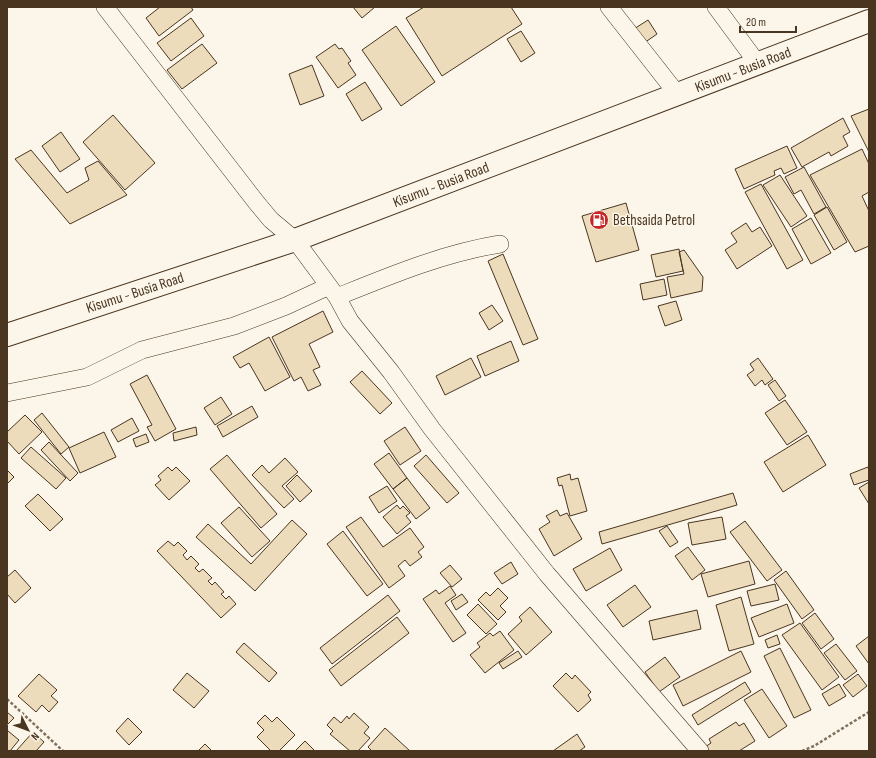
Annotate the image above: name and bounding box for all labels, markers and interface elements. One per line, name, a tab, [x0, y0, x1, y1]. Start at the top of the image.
scale bar	[740, 8, 796, 34]
text: 20 m	[746, 15, 766, 30]
street label: Kisumu - Busia Road	[692, 43, 794, 97]
street label: Kisumu - Busia Road	[390, 158, 492, 212]
fuel station icon: Bethsaida Petrol	[588, 209, 610, 231]
place label: Bethsaida Petrol	[613, 211, 695, 230]
street label: Kisumu - Busia Road	[84, 268, 186, 318]
north arrow	[8, 710, 48, 750]
text: N	[28, 730, 42, 743]

